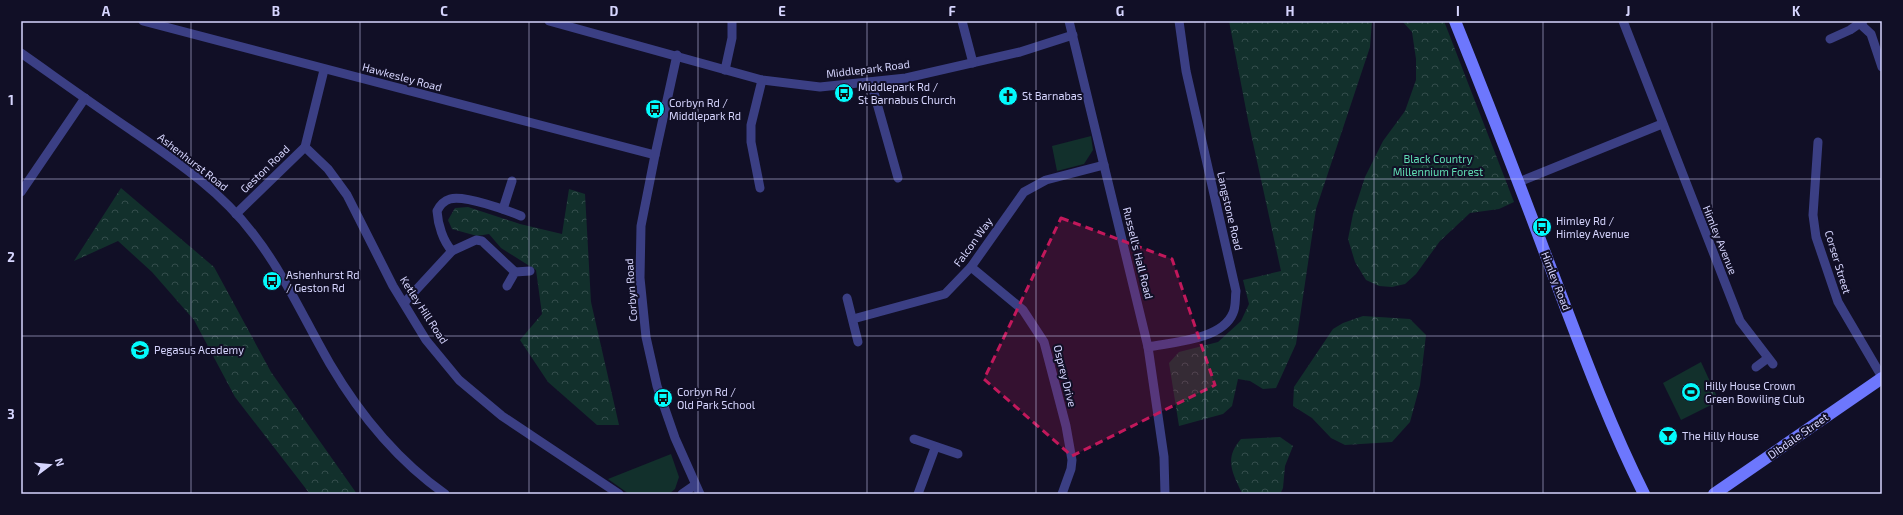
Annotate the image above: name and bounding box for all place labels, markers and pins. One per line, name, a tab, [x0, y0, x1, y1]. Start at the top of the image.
place label: Middlepark Rd / St Barnabus Church	[858, 80, 956, 106]
bus stop icon: Middlepark Rd / St Barnabus Church	[833, 82, 855, 104]
church icon: St Barnabas	[997, 85, 1019, 107]
place label: St Barnabas	[1022, 89, 1083, 102]
place label: Corbyn Rd / Middlepark Rd	[669, 96, 741, 122]
bus stop icon: Corbyn Rd / Middlepark Rd	[644, 98, 666, 120]
place label: Himley Rd / Himley Avenue	[1556, 214, 1630, 240]
bus stop icon: Himley Rd / Himley Avenue	[1531, 216, 1553, 238]
place label: Ashenhurst Rd / Geston Rd	[286, 268, 360, 294]
bus stop icon: Ashenhurst Rd / Geston Rd	[261, 270, 283, 292]
school or university icon: Pegasus Academy	[129, 339, 151, 361]
place label: Pegasus Academy	[154, 343, 244, 356]
place label: Hilly House Crown Green Bowiling Club	[1705, 379, 1805, 405]
sports icon: Hilly House Crown Green Bowiling Club	[1680, 381, 1702, 403]
place label: Corbyn Rd / Old Park School	[677, 385, 756, 411]
bus stop icon: Corbyn Rd / Old Park School	[652, 387, 674, 409]
bar icon: The Hilly House	[1657, 425, 1679, 447]
place label: The Hilly House	[1682, 429, 1759, 442]

